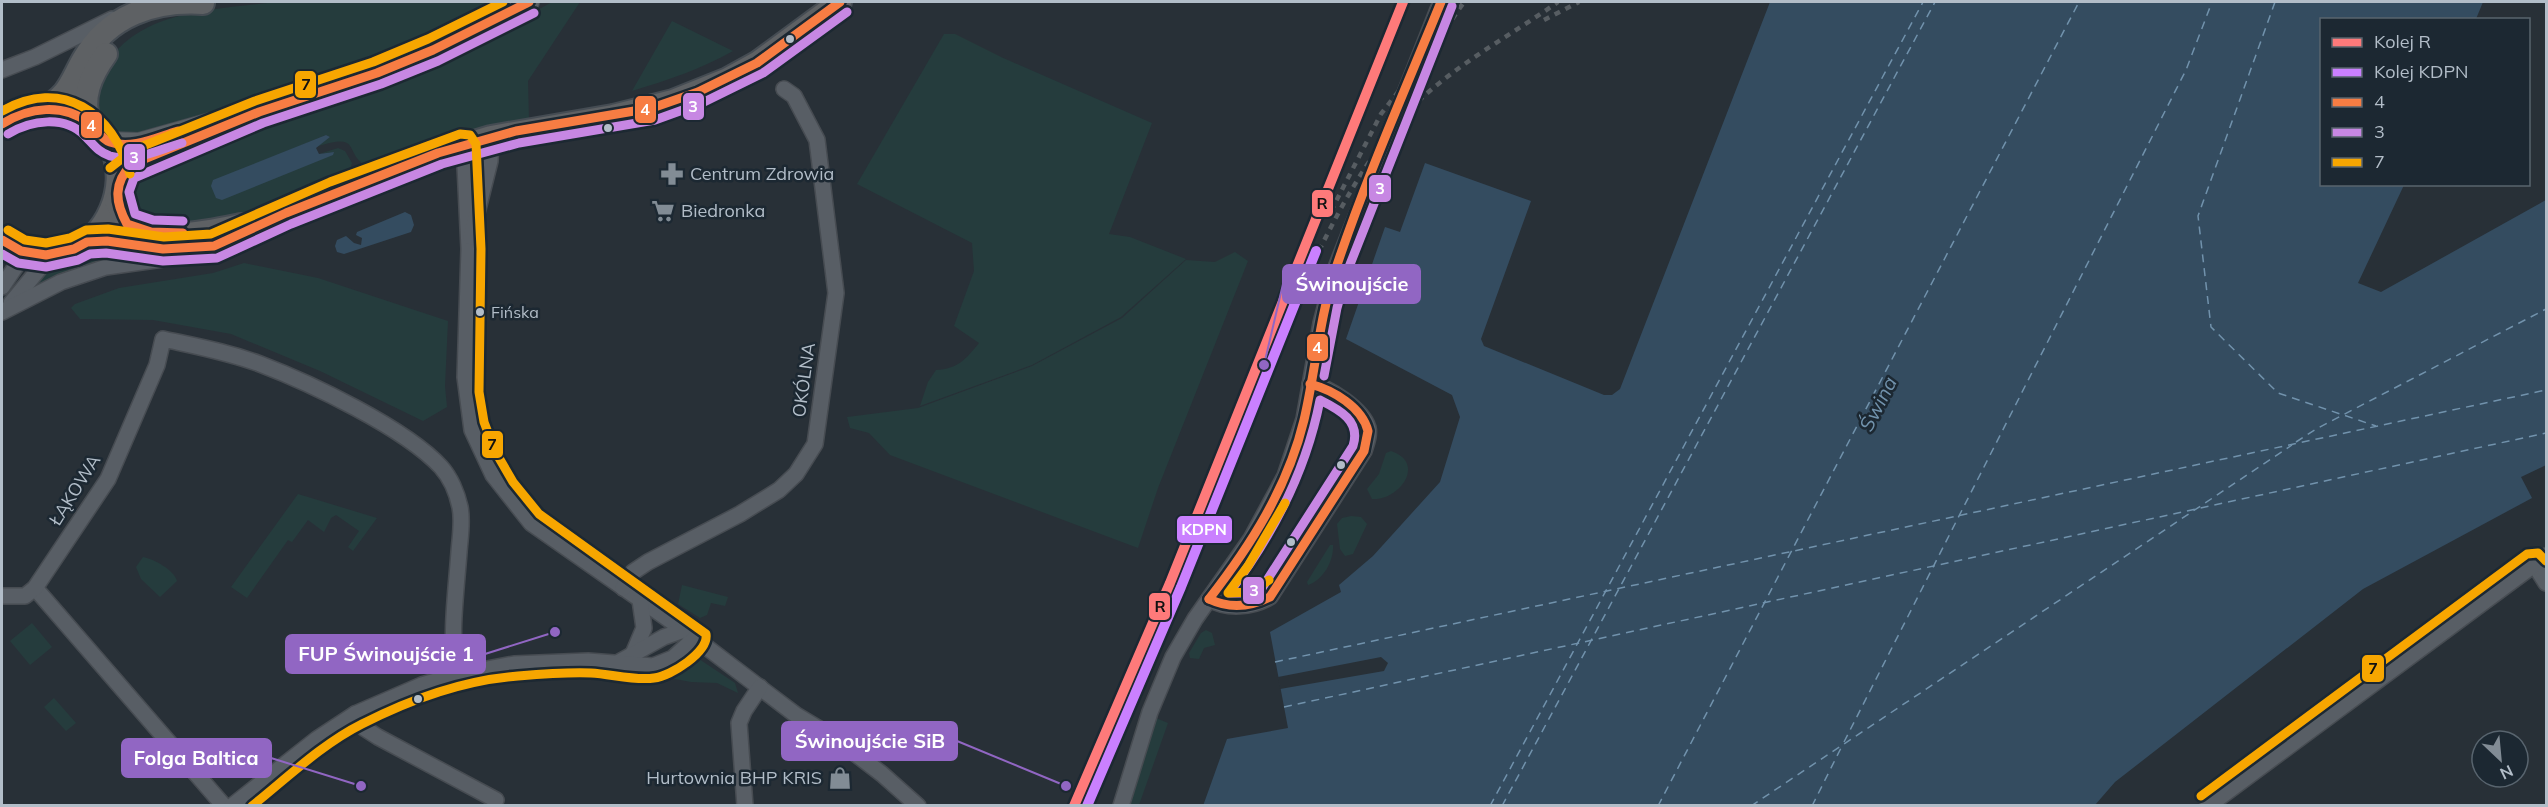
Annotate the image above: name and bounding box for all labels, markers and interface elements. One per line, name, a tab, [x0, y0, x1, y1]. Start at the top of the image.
legend	[2320, 18, 2530, 186]
text: Kolej R	[2374, 30, 2431, 53]
unlabelled marker	[784, 33, 796, 45]
text: Kolej KDPN	[2374, 60, 2469, 83]
line badge: 7	[294, 70, 317, 99]
text: 7	[301, 74, 311, 94]
text: 4	[2374, 90, 2385, 113]
line badge: 3	[682, 92, 705, 121]
line badge: 4	[634, 95, 657, 124]
text: 3	[688, 96, 698, 116]
text: 4	[640, 99, 650, 119]
line badge: 4	[80, 111, 103, 139]
text: 4	[86, 115, 96, 135]
text: 3	[2374, 120, 2385, 143]
unlabelled marker	[602, 122, 614, 134]
line badge: 3	[123, 143, 146, 171]
text: 3	[129, 147, 139, 167]
text: 7	[2374, 150, 2385, 173]
pharmacy icon: Centrum Zdrowia	[659, 161, 685, 187]
place label: Centrum Zdrowia	[690, 162, 834, 185]
line badge: 3	[1368, 174, 1392, 203]
text: 3	[1375, 178, 1385, 198]
line badge: R	[1311, 189, 1334, 218]
text: R	[1316, 193, 1328, 213]
supermarket icon: Biedronka	[650, 198, 676, 224]
place label: Biedronka	[681, 199, 765, 222]
callout: Świnoujście	[1283, 265, 1420, 303]
text: Świnoujście	[1296, 271, 1409, 296]
place label: Fińska	[491, 302, 539, 322]
marker: Fińska	[474, 306, 486, 318]
line badge: 4	[1306, 333, 1329, 362]
text: 4	[1312, 337, 1322, 357]
street label: OKÓLNA	[787, 341, 820, 419]
water label: Świna	[1853, 372, 1902, 435]
line badge: 7	[481, 430, 504, 459]
text: 7	[487, 434, 497, 454]
street label: ŁĄKOWA	[43, 450, 105, 530]
unlabelled marker	[1335, 459, 1347, 471]
line badge: KDPN	[1176, 515, 1233, 544]
text: KDPN	[1181, 519, 1227, 539]
unlabelled marker	[1285, 536, 1297, 548]
line badge: 3	[1242, 576, 1265, 605]
text: 3	[1249, 580, 1259, 600]
line badge: R	[1148, 592, 1171, 621]
text: R	[1154, 596, 1166, 616]
callout: FUP Świnoujście 1	[286, 635, 485, 673]
text: FUP Świnoujście 1	[298, 641, 474, 666]
line badge: 7	[2361, 654, 2385, 683]
text: 7	[2368, 658, 2378, 678]
unlabelled marker	[412, 693, 424, 705]
callout: Świnoujście SiB	[782, 722, 957, 760]
text: Świnoujście SiB	[795, 728, 945, 753]
north arrow	[2470, 729, 2530, 789]
callout: Folga Baltica	[122, 739, 271, 777]
text: Folga Baltica	[133, 745, 259, 770]
text: N	[2497, 761, 2516, 784]
shop icon: Hurtownia BHP KRIS	[827, 765, 853, 791]
place label: Hurtownia BHP KRIS	[646, 766, 822, 789]

